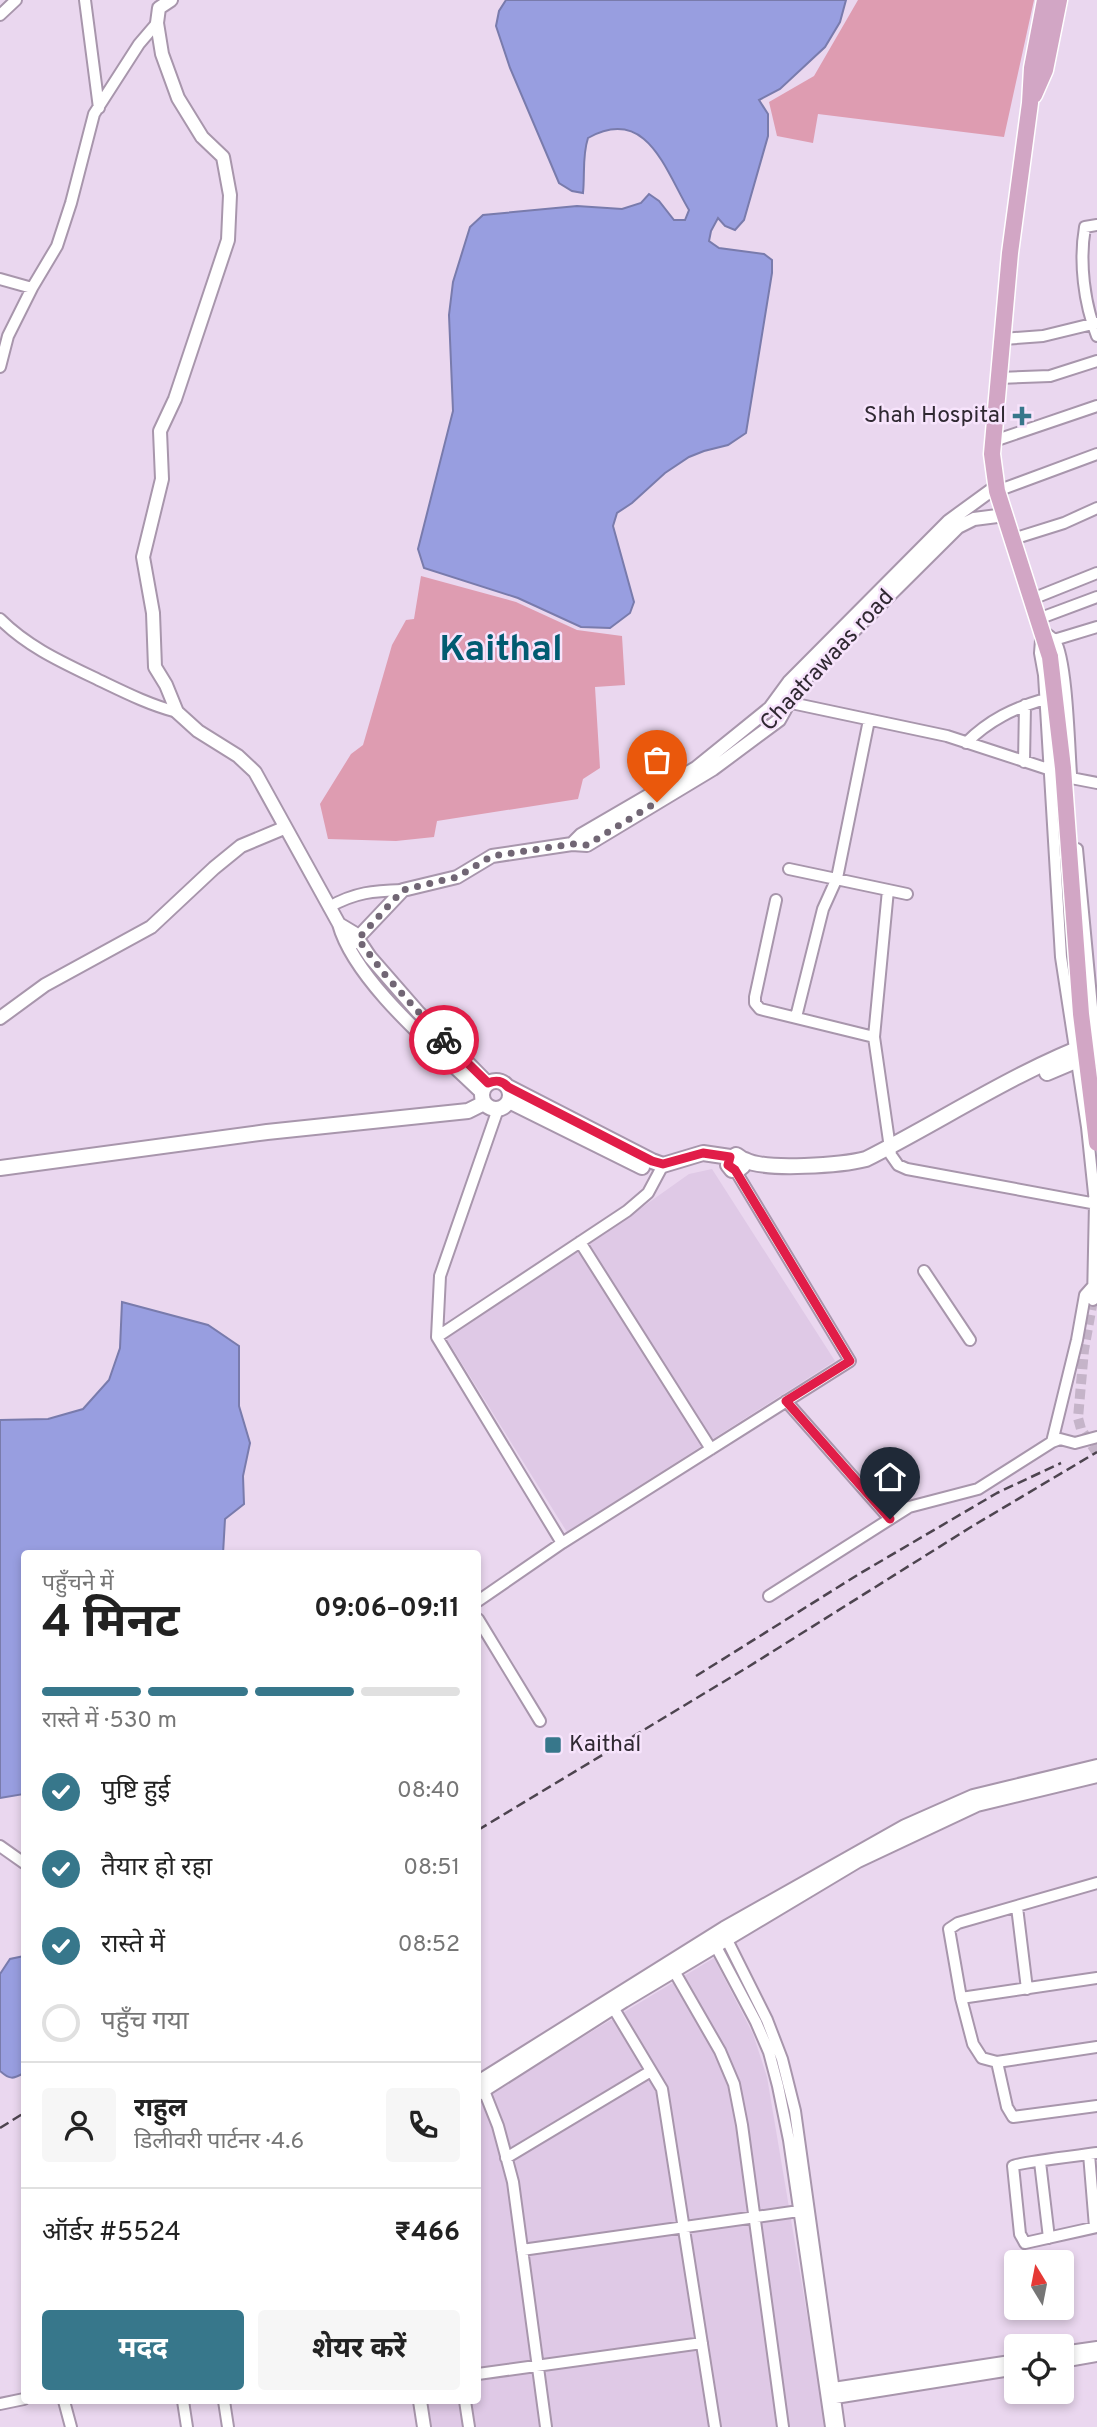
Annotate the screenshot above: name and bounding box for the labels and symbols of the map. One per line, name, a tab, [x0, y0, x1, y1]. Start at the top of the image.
place label: Shah Hospital	[864, 402, 1006, 431]
marker: Shah Hospital	[1012, 406, 1032, 426]
street label: Chaatrawaas road	[755, 584, 901, 738]
district label: Kaithal	[439, 627, 563, 674]
pin	[627, 730, 687, 802]
courier	[409, 1005, 479, 1075]
pin	[860, 1447, 920, 1519]
place label: Kaithal	[569, 1731, 641, 1760]
marker: Kaithal	[543, 1735, 563, 1755]
north arrow	[1004, 2250, 1074, 2320]

